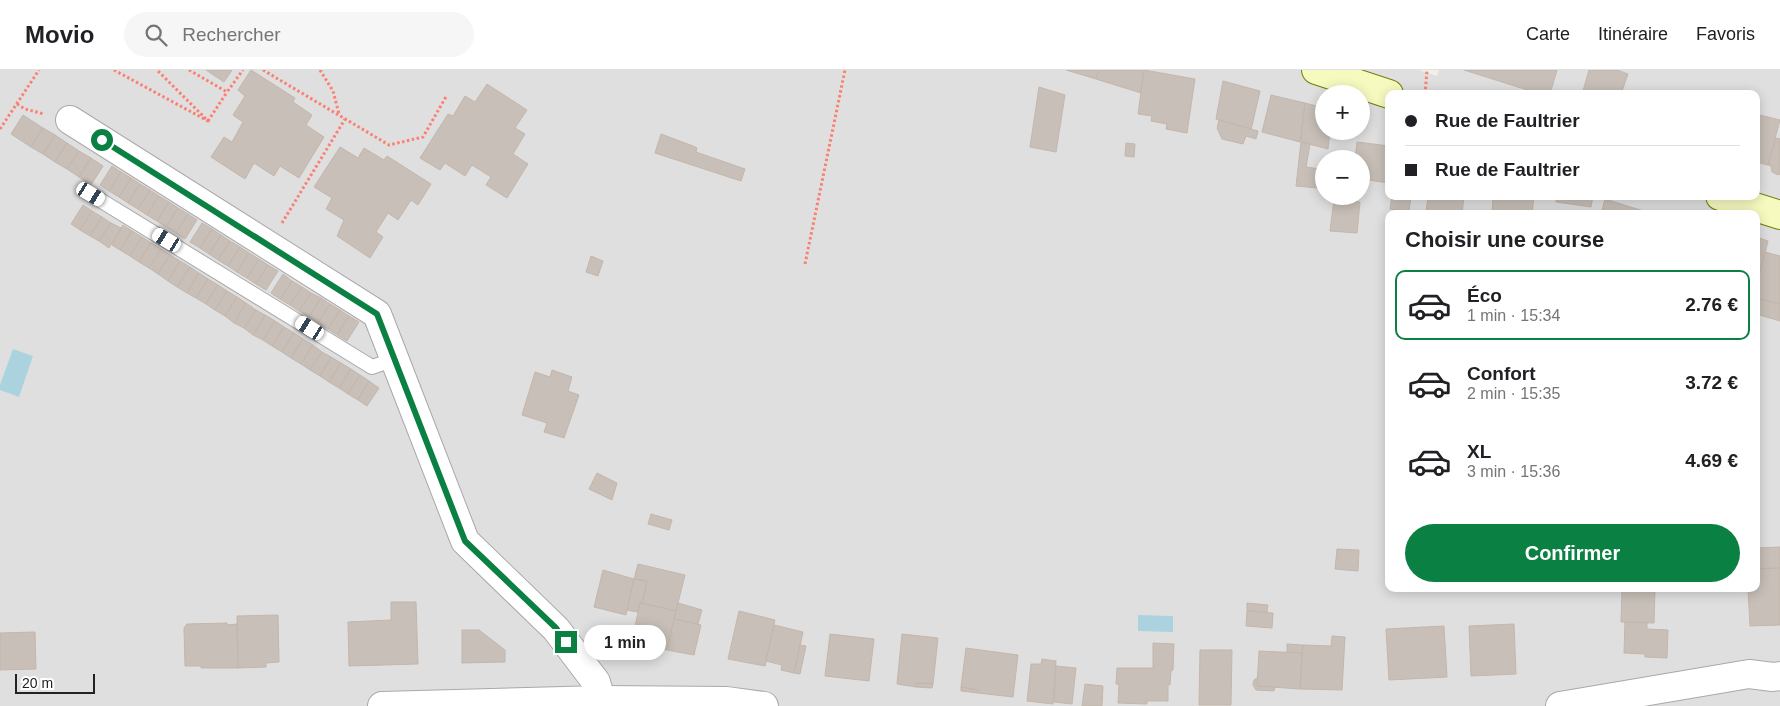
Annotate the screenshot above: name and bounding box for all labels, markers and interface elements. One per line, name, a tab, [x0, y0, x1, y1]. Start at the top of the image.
search box	[124, 12, 474, 57]
text: Movio	[25, 21, 94, 48]
icon: search	[142, 21, 170, 49]
text: Rechercher	[182, 24, 281, 45]
text: Carte	[1526, 24, 1570, 44]
text: Itinéraire	[1598, 24, 1668, 44]
text: Favoris	[1696, 24, 1755, 44]
map controls	[1315, 85, 1370, 205]
button: +	[1315, 85, 1370, 140]
text: Rue de Faultrier	[1435, 110, 1580, 131]
route start	[91, 129, 113, 151]
button: −	[1315, 150, 1370, 205]
text: Rue de Faultrier	[1435, 159, 1580, 180]
car	[74, 180, 107, 208]
car	[150, 226, 183, 254]
text: Choisir une course	[1405, 227, 1604, 252]
icon: car	[1407, 283, 1452, 328]
text: Éco	[1467, 285, 1502, 306]
text: 2.76 €	[1685, 294, 1738, 315]
text: 1 min · 15:34	[1467, 307, 1560, 324]
car	[293, 314, 326, 342]
icon: car	[1407, 361, 1452, 406]
text: Confort	[1467, 363, 1536, 384]
text: 3.72 €	[1685, 372, 1738, 393]
text: 2 min · 15:35	[1467, 385, 1560, 402]
icon: car	[1407, 439, 1452, 484]
text: XL	[1467, 441, 1491, 462]
text: 4.69 €	[1685, 450, 1738, 471]
text: 3 min · 15:36	[1467, 463, 1560, 480]
button: Confirmer	[1405, 524, 1740, 582]
callout: 1 min	[584, 624, 666, 660]
route end	[555, 631, 577, 653]
text: 1 min	[604, 634, 646, 651]
scale bar	[15, 671, 95, 694]
text: 20 m	[22, 675, 53, 691]

